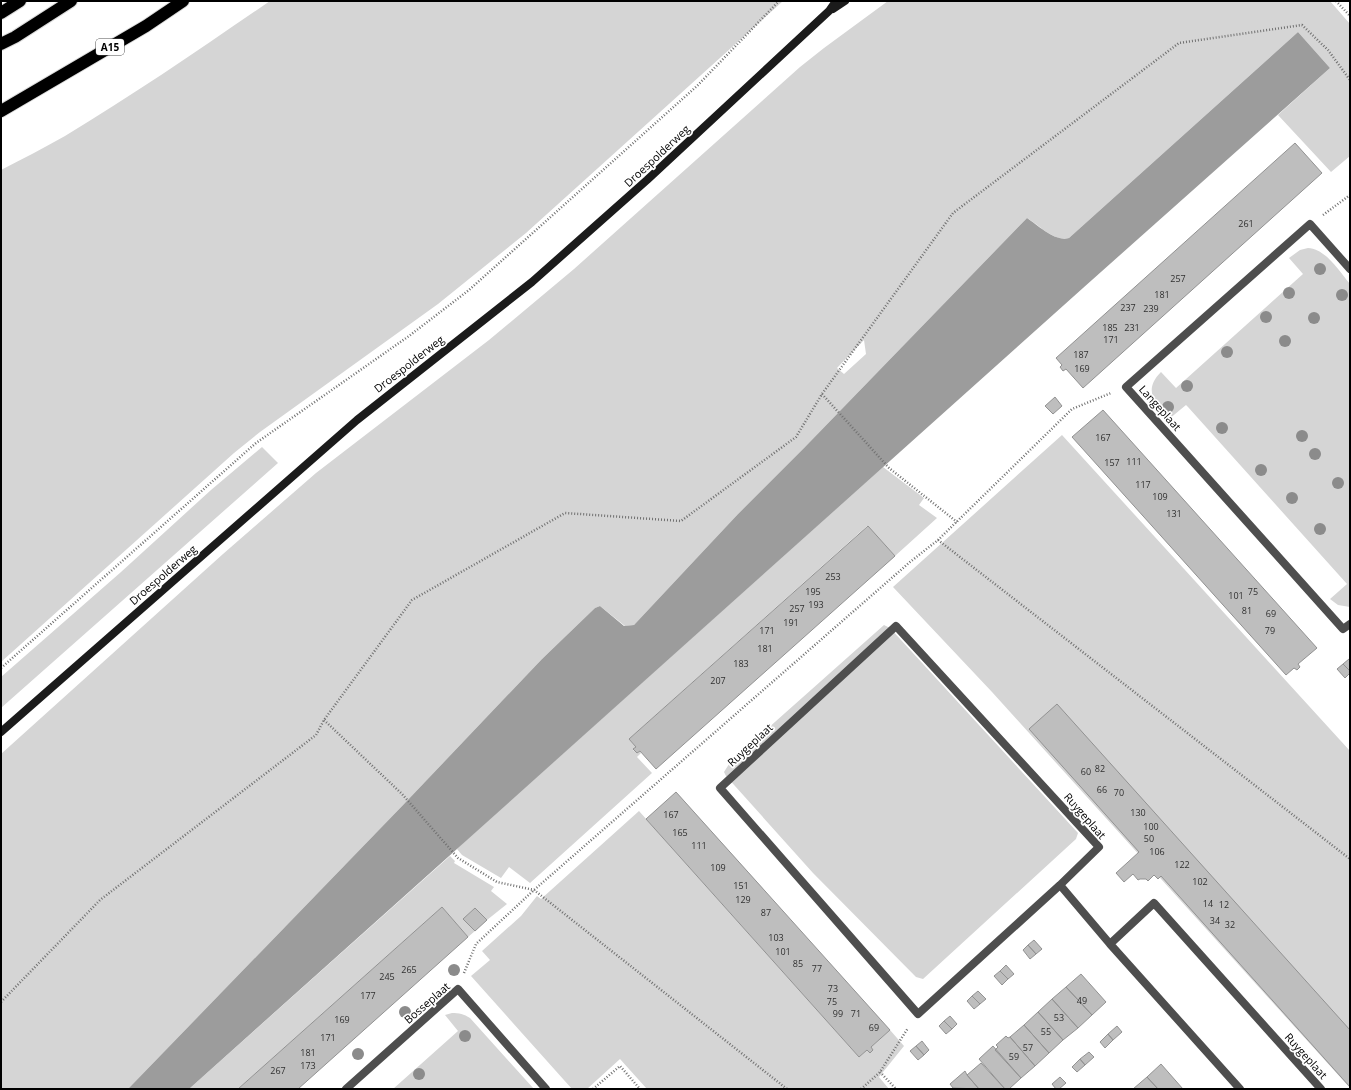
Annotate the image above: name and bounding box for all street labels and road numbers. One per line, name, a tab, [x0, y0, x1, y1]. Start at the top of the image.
road number: A15	[96, 39, 124, 55]
street label: Droespolderweg	[621, 121, 693, 190]
street label: Droespolderweg	[371, 332, 447, 396]
street label: Langeplaat	[1136, 382, 1185, 434]
street label: Droespolderweg	[126, 541, 200, 608]
street label: Ruygeplaat	[724, 720, 776, 770]
street label: Ruygeplaat	[1061, 789, 1110, 842]
street label: Bosseplaat	[401, 979, 453, 1027]
street label: Ruygeplaat	[1282, 1030, 1331, 1082]

